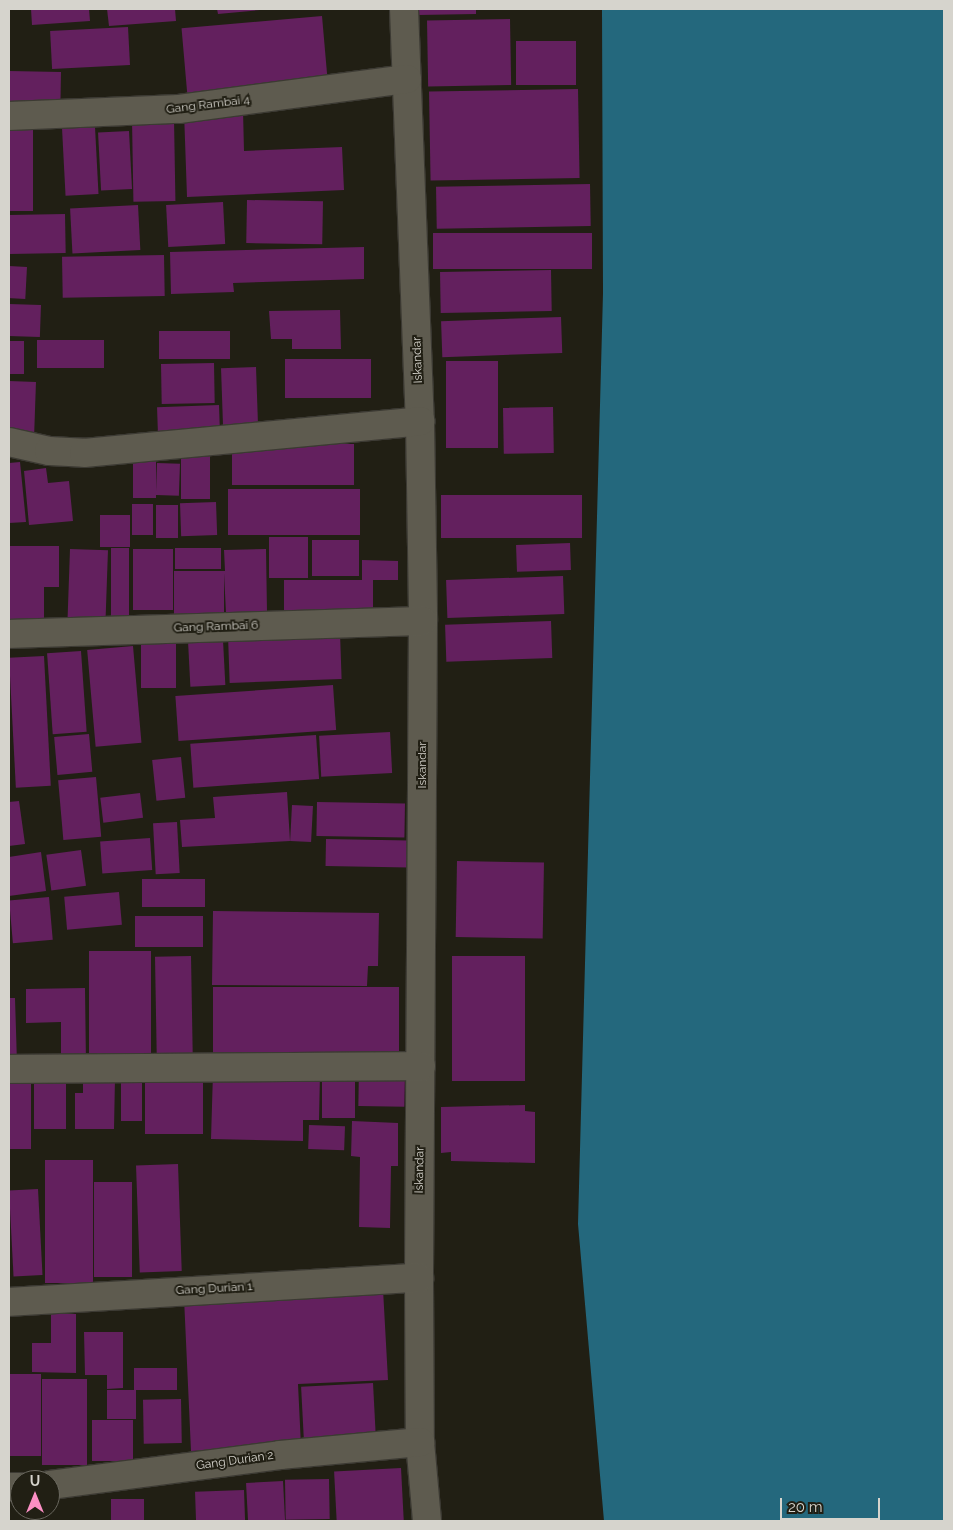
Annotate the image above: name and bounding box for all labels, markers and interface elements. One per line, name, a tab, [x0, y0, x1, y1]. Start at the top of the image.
street label: Gang Rambai 4	[165, 93, 251, 117]
street label: Iskandar	[410, 336, 426, 384]
street label: Gang Rambai 6	[173, 618, 259, 636]
street label: Iskandar	[416, 742, 430, 788]
street label: Iskandar	[412, 1146, 428, 1194]
street label: Gang Durian 1	[175, 1280, 253, 1298]
street label: Gang Durian 2	[195, 1448, 275, 1474]
north arrow	[10, 1470, 60, 1520]
text: U	[30, 1473, 40, 1489]
scale bar	[783, 1488, 883, 1520]
text: 20 m	[788, 1498, 823, 1516]

